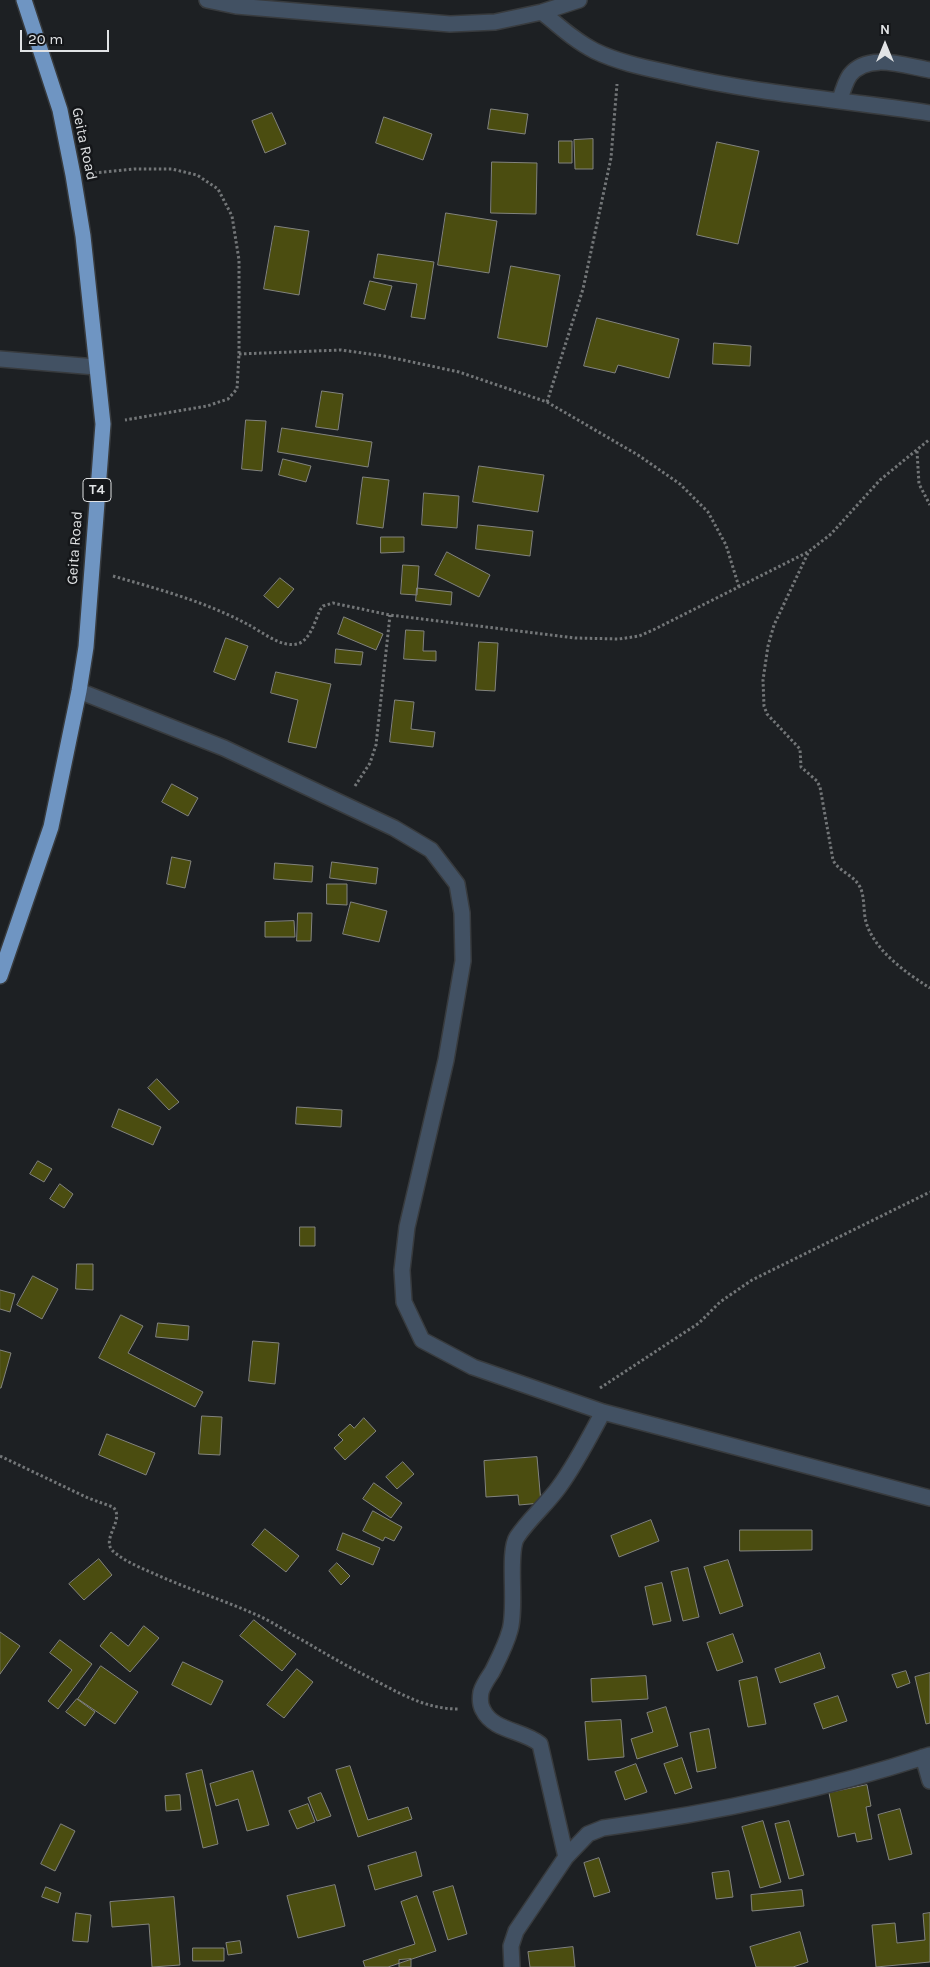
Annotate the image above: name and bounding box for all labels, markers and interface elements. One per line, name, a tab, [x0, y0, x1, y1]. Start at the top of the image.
scale bar	[22, 20, 111, 52]
north arrow	[860, 20, 910, 70]
text: N	[880, 21, 890, 38]
text: 20 m	[28, 30, 63, 48]
street label: Geita Road	[68, 106, 100, 182]
road number: T4	[83, 478, 111, 502]
street label: Geita Road	[63, 511, 87, 585]

